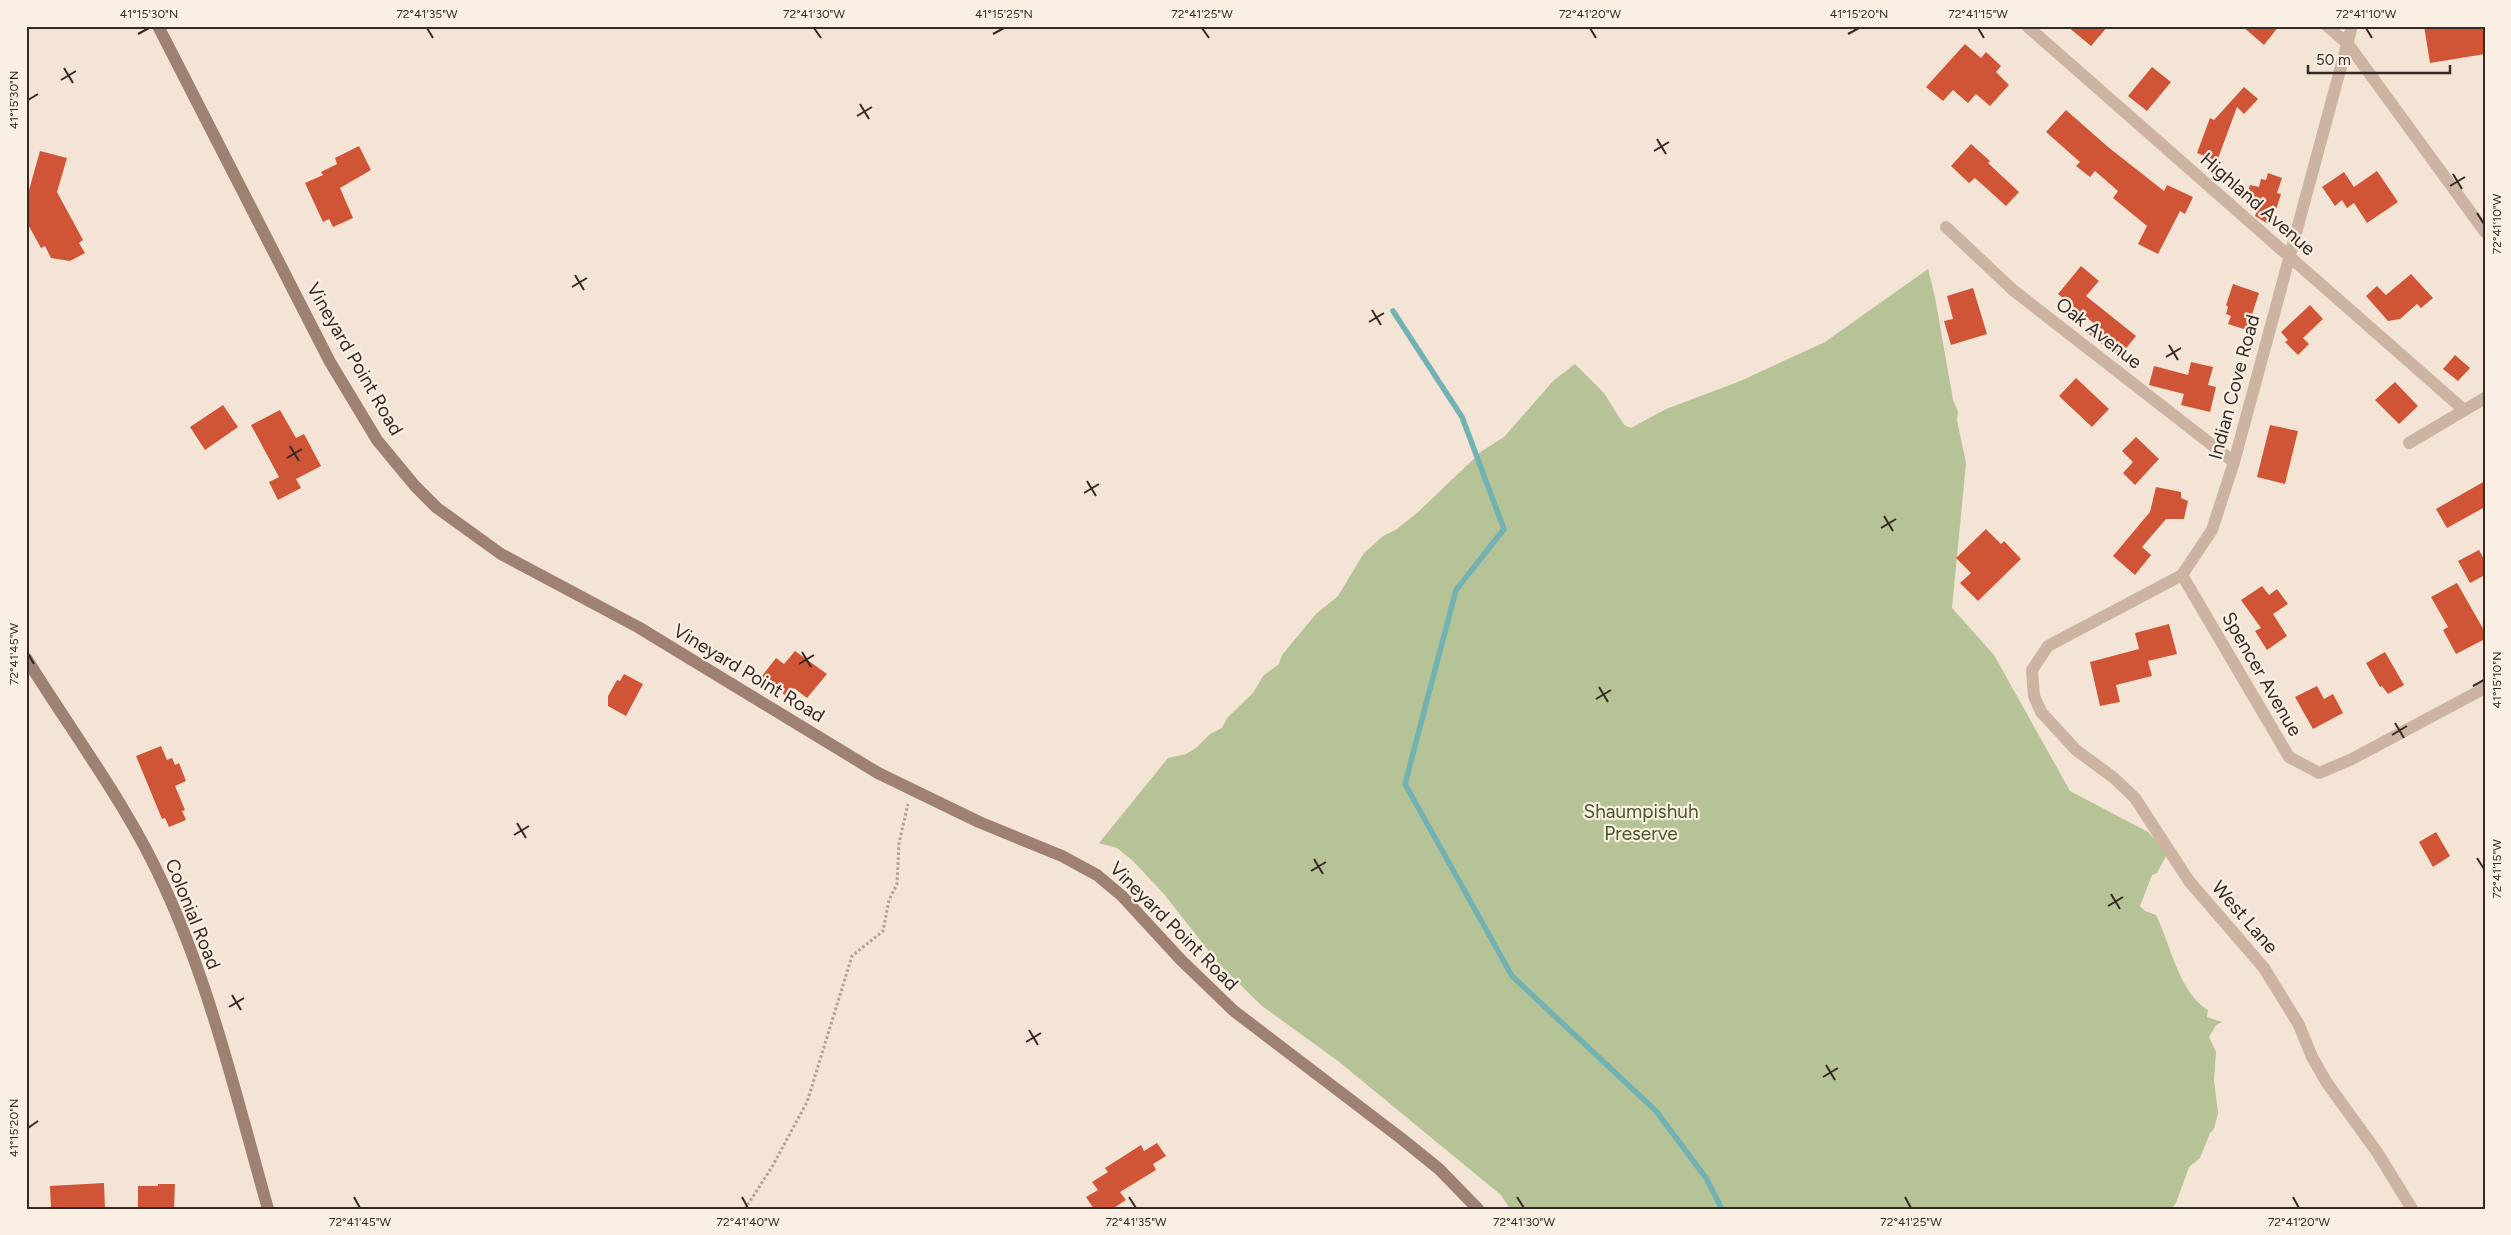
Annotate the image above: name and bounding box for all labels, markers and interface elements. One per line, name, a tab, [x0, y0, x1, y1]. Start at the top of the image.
text: 41°15'30"N	[120, 7, 178, 21]
text: 72°41'35"W	[396, 7, 458, 21]
text: 72°41'30"W	[783, 7, 845, 21]
text: 41°15'25"N	[975, 7, 1033, 21]
text: 72°41'25"W	[1171, 7, 1233, 21]
text: 72°41'20"W	[1559, 7, 1622, 21]
text: 41°15'20"N	[1830, 7, 1888, 21]
text: 72°41'15"W	[1948, 7, 2008, 21]
text: 72°41'10"W	[2336, 7, 2397, 21]
scale bar	[2308, 42, 2451, 74]
text: 50 m	[2316, 51, 2351, 69]
text: 41°15'30"N	[7, 71, 21, 129]
street label: Highland Avenue	[2196, 148, 2320, 260]
text: 72°41'10"W	[2490, 193, 2504, 254]
street label: Vineyard Point Road	[302, 279, 408, 439]
street label: Oak Avenue	[2051, 292, 2147, 374]
street label: Indian Cove Road	[2204, 312, 2264, 462]
street label: Spencer Avenue	[2217, 608, 2307, 740]
street label: Vineyard Point Road	[669, 619, 829, 727]
text: 72°41'45"W	[7, 622, 21, 685]
text: 41°15'10"N	[2490, 652, 2504, 708]
park label: Shaumpishuh Preserve	[1583, 800, 1699, 845]
text: 72°41'15"W	[2490, 839, 2504, 899]
street label: Colonial Road	[160, 855, 226, 973]
street label: Vineyard Point Road	[1105, 857, 1243, 995]
street label: West Lane	[2207, 876, 2283, 958]
text: 41°15'20"N	[7, 1099, 21, 1157]
text: 72°41'45"W	[329, 1215, 392, 1229]
text: 72°41'40"W	[717, 1215, 780, 1229]
text: 72°41'35"W	[1105, 1215, 1167, 1229]
text: 72°41'30"W	[1493, 1215, 1555, 1229]
text: 72°41'25"W	[1880, 1215, 1942, 1229]
text: 72°41'20"W	[2268, 1215, 2331, 1229]

